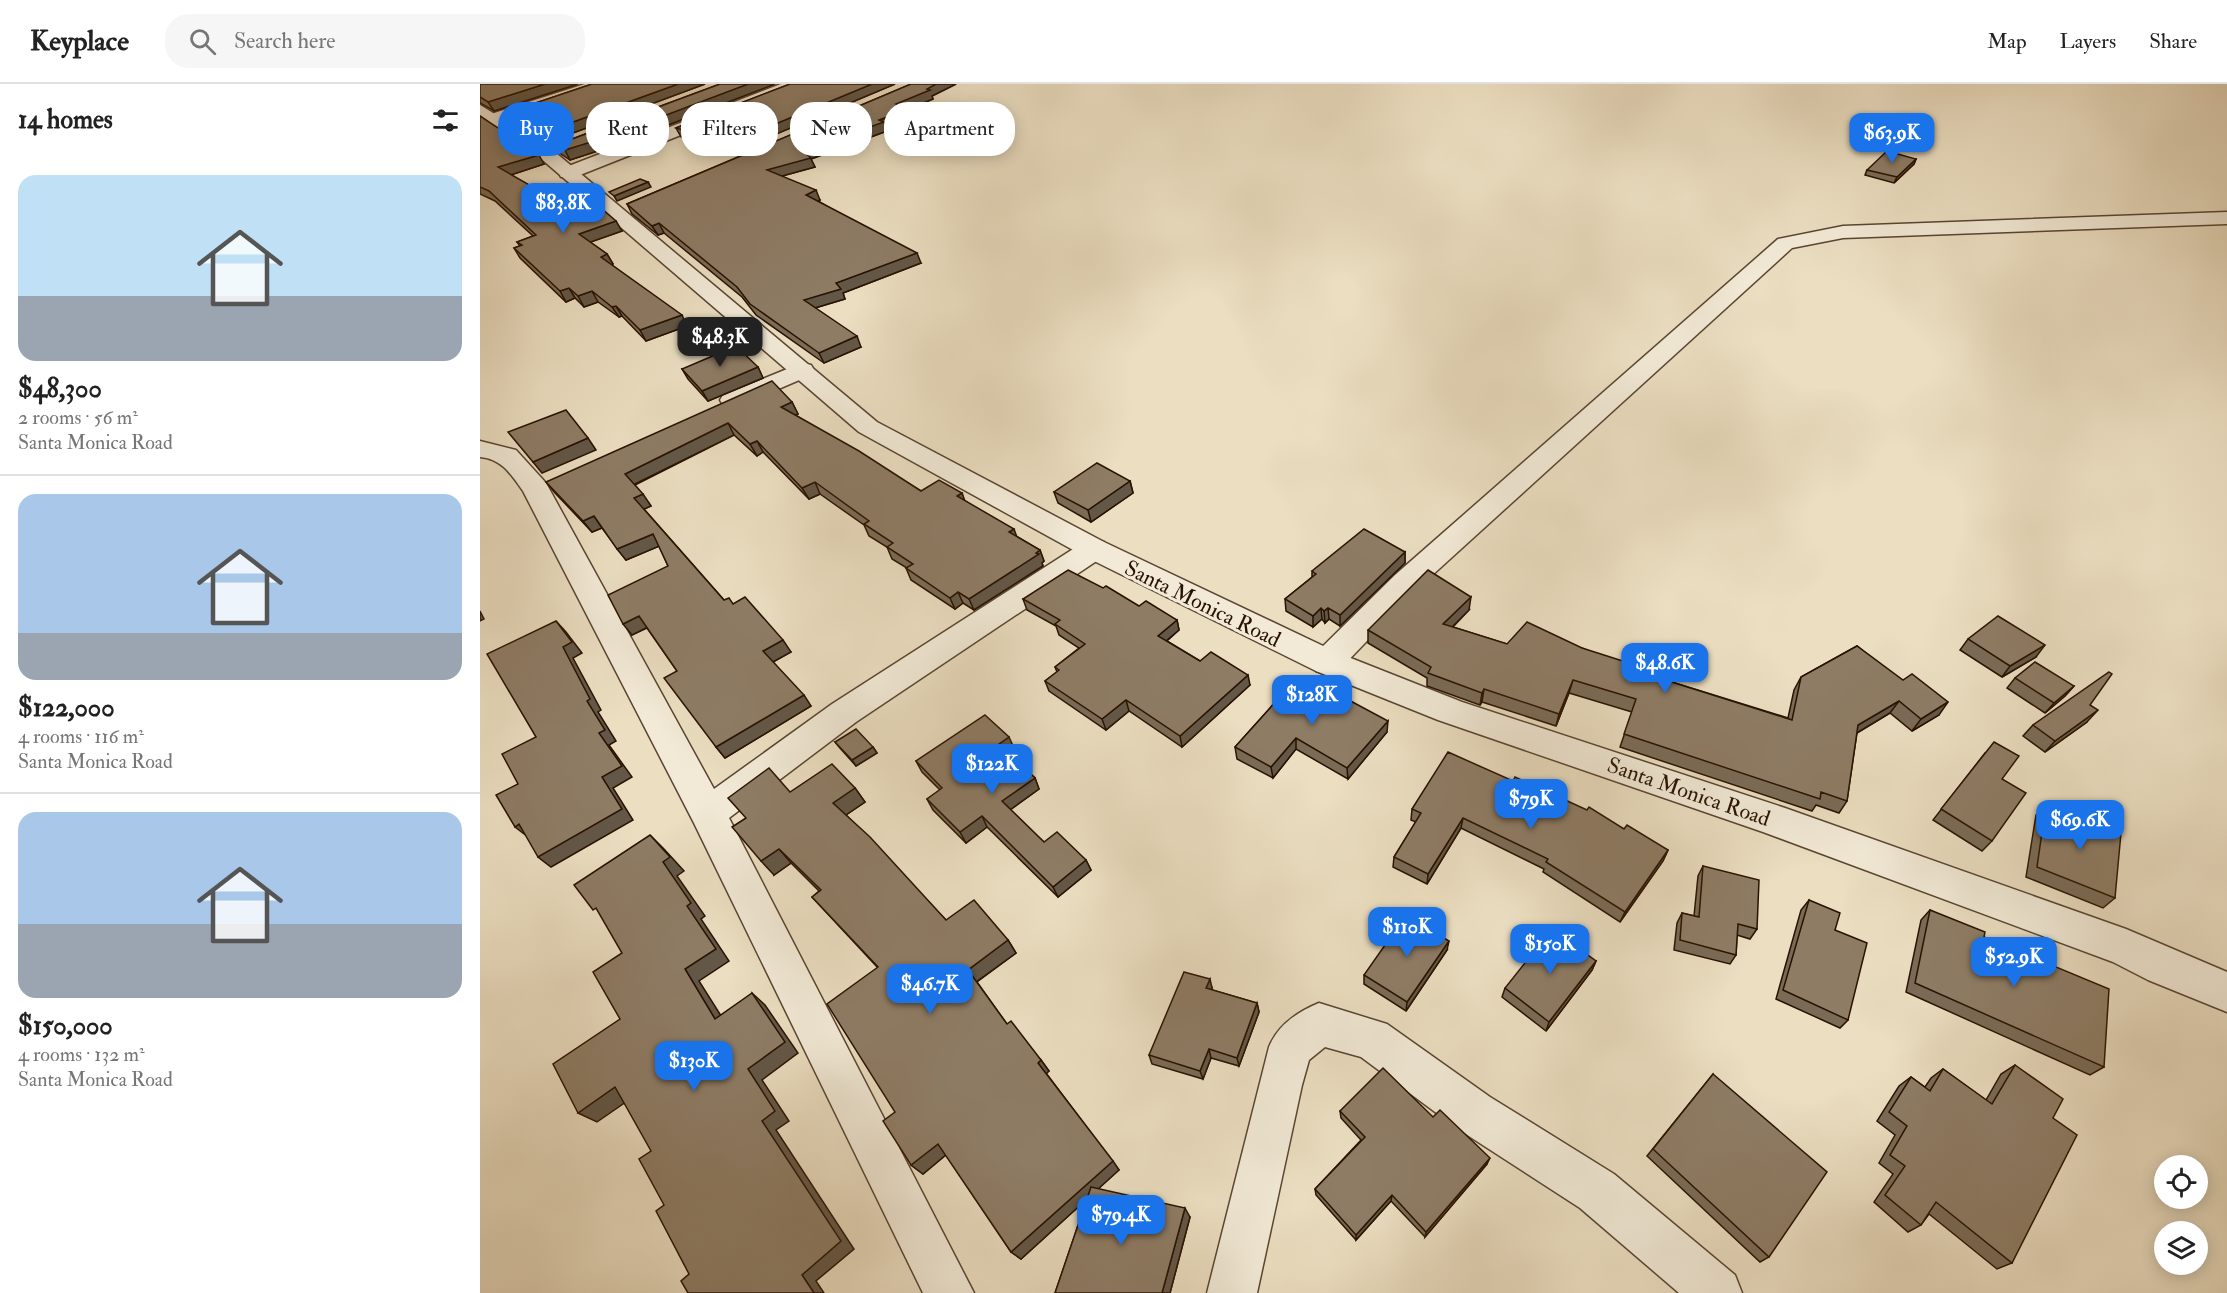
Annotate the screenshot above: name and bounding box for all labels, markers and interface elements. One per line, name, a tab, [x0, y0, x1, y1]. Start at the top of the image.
search box	[165, 14, 585, 68]
text: Keyplace	[30, 24, 129, 59]
icon: search	[186, 25, 219, 58]
text: Search here	[234, 27, 336, 55]
text: Map	[1987, 28, 2027, 55]
text: Layers	[2060, 28, 2116, 55]
text: Share	[2149, 28, 2197, 55]
chip: Buy	[498, 102, 574, 156]
chip: Rent	[586, 102, 669, 156]
chip: Filters	[681, 102, 778, 156]
chip: New	[790, 102, 872, 156]
chip: Apartment	[884, 102, 1015, 156]
text: 14 homes	[18, 104, 113, 136]
icon: filters	[429, 104, 462, 137]
pin: $63.9K	[1843, 113, 1941, 164]
text: $63.9K	[1863, 120, 1921, 145]
pin: $83.8K	[514, 183, 612, 234]
text: $83.8K	[535, 190, 591, 215]
icon: home	[186, 214, 294, 322]
pin: $48.3K	[671, 317, 769, 368]
text: $48.3K	[691, 324, 749, 349]
text: $48,300	[18, 373, 102, 405]
text: 2 rooms · 56 m²	[18, 405, 138, 430]
text: Santa Monica Road	[18, 430, 173, 455]
icon: home	[186, 533, 294, 641]
street label: Santa Monica Road	[1120, 554, 1285, 654]
pin: $48.6K	[1616, 643, 1714, 694]
text: $48.6K	[1635, 650, 1695, 675]
pin: $128K	[1270, 675, 1354, 726]
text: $128K	[1286, 682, 1338, 707]
text: $122,000	[18, 692, 115, 724]
text: 4 rooms · 116 m²	[18, 724, 144, 749]
pin: $122K	[950, 744, 1034, 795]
text: Santa Monica Road	[18, 749, 173, 774]
text: $122K	[966, 751, 1018, 776]
street label: Santa Monica Road	[1604, 751, 1774, 833]
pin: $79K	[1495, 779, 1567, 830]
text: $79K	[1509, 786, 1553, 811]
pin: $69.6K	[2031, 800, 2129, 851]
text: $69.6K	[2050, 807, 2110, 832]
icon: home	[186, 851, 294, 959]
pin: $110K	[1365, 907, 1449, 958]
text: $110K	[1382, 914, 1432, 939]
pin: $150K	[1508, 924, 1592, 975]
text: $150K	[1524, 931, 1576, 956]
pin: $52.9K	[1965, 937, 2063, 988]
text: $52.9K	[1985, 944, 2043, 969]
pin: $46.7K	[881, 964, 979, 1015]
text: $46.7K	[901, 971, 959, 996]
text: $150,000	[18, 1010, 113, 1042]
pin: $130K	[652, 1041, 736, 1092]
text: 4 rooms · 132 m²	[18, 1042, 145, 1067]
text: $130K	[669, 1048, 719, 1073]
text: Santa Monica Road	[18, 1067, 173, 1092]
map controls	[2154, 1155, 2208, 1275]
button: locate	[2154, 1155, 2208, 1209]
pin: $79.4K	[1072, 1195, 1170, 1246]
text: $79.4K	[1091, 1202, 1151, 1227]
button: layers	[2154, 1221, 2208, 1275]

